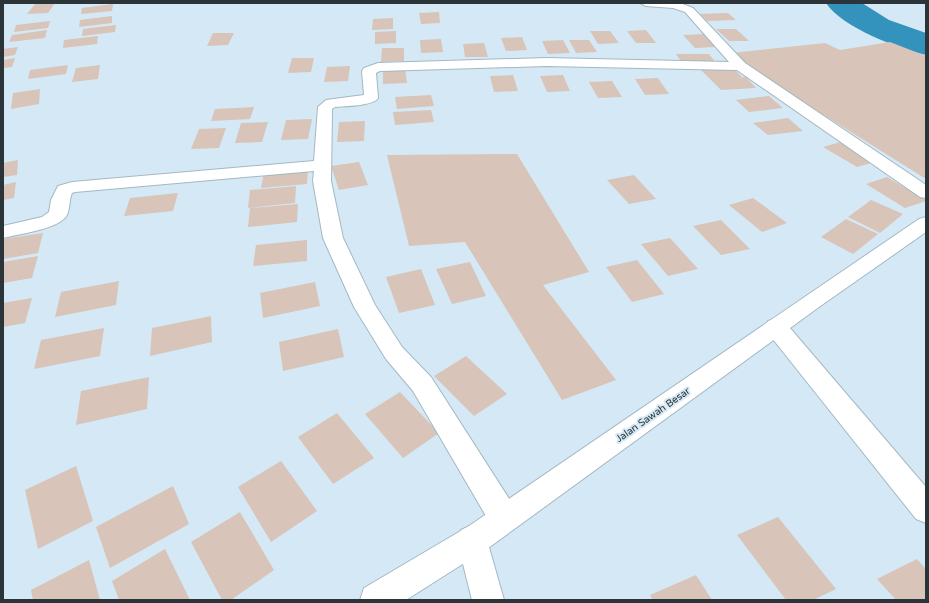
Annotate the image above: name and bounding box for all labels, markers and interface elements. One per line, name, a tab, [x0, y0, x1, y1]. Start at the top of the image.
street label: Jalan Sawah Besar	[614, 385, 693, 445]

